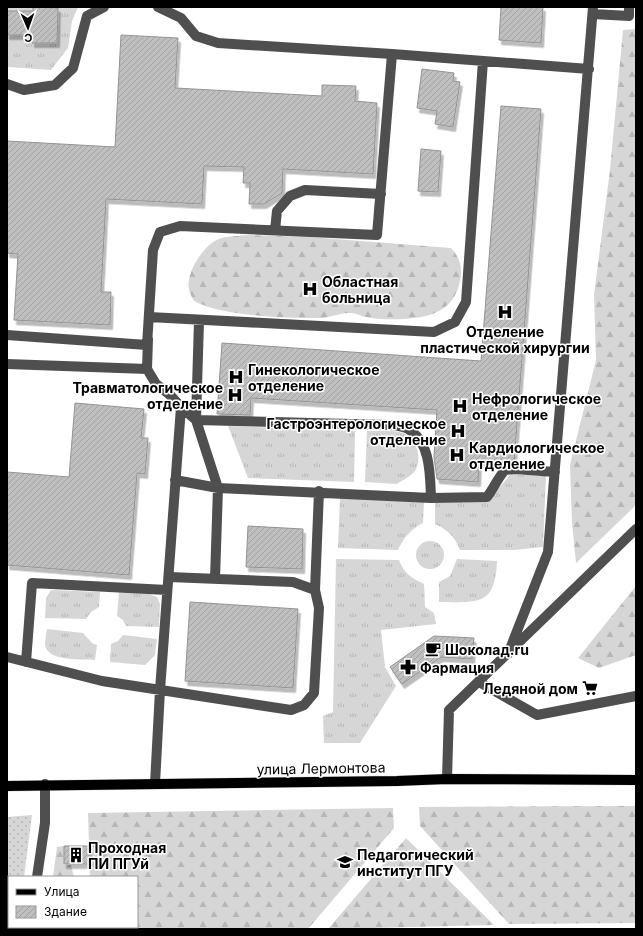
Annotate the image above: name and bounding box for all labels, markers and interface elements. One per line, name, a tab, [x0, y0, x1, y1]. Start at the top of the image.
north arrow	[8, 8, 48, 48]
text: С	[24, 31, 33, 45]
place label: Областная больница	[322, 273, 398, 306]
hospital icon: Областная больница	[301, 280, 319, 298]
hospital icon: Отделение пластической хирургии	[496, 303, 514, 321]
place label: Отделение пластической хирургии	[420, 323, 590, 356]
place label: Гинекологическое отделение	[248, 361, 380, 394]
hospital icon: Гинекологическое отделение	[227, 368, 245, 386]
place label: Травматологическое отделение	[72, 379, 223, 412]
hospital icon: Травматологическое отделение	[226, 386, 244, 404]
place label: Нефрологическое отделение	[472, 390, 601, 423]
hospital icon: Нефрологическое отделение	[451, 397, 469, 415]
place label: Гастроэнтерологическое отделение	[266, 415, 446, 448]
hospital icon: Гастроэнтерологическое отделение	[449, 422, 467, 440]
place label: Кардиологическое отделение	[469, 439, 605, 472]
hospital icon: Кардиологическое отделение	[448, 446, 466, 464]
cafe icon: Шоколад.ru	[424, 640, 442, 658]
place label: Шоколад.ru	[445, 641, 529, 658]
pharmacy icon: Фармация	[399, 658, 417, 676]
place label: Фармация	[420, 659, 494, 676]
supermarket icon: Ледяной дом	[581, 679, 599, 697]
place label: Ледяной дом	[483, 680, 578, 697]
street label: улица Лермонтова	[256, 758, 386, 778]
place label: Проходная ПИ ПГУй	[88, 839, 166, 872]
building icon: Проходная ПИ ПГУй	[67, 846, 85, 864]
place label: Педагогический институт ПГУ	[357, 846, 474, 879]
school or university icon: Педагогический институт ПГУ	[336, 853, 354, 871]
legend	[8, 876, 138, 928]
text: Улица	[44, 884, 79, 899]
text: Здание	[44, 904, 87, 919]

